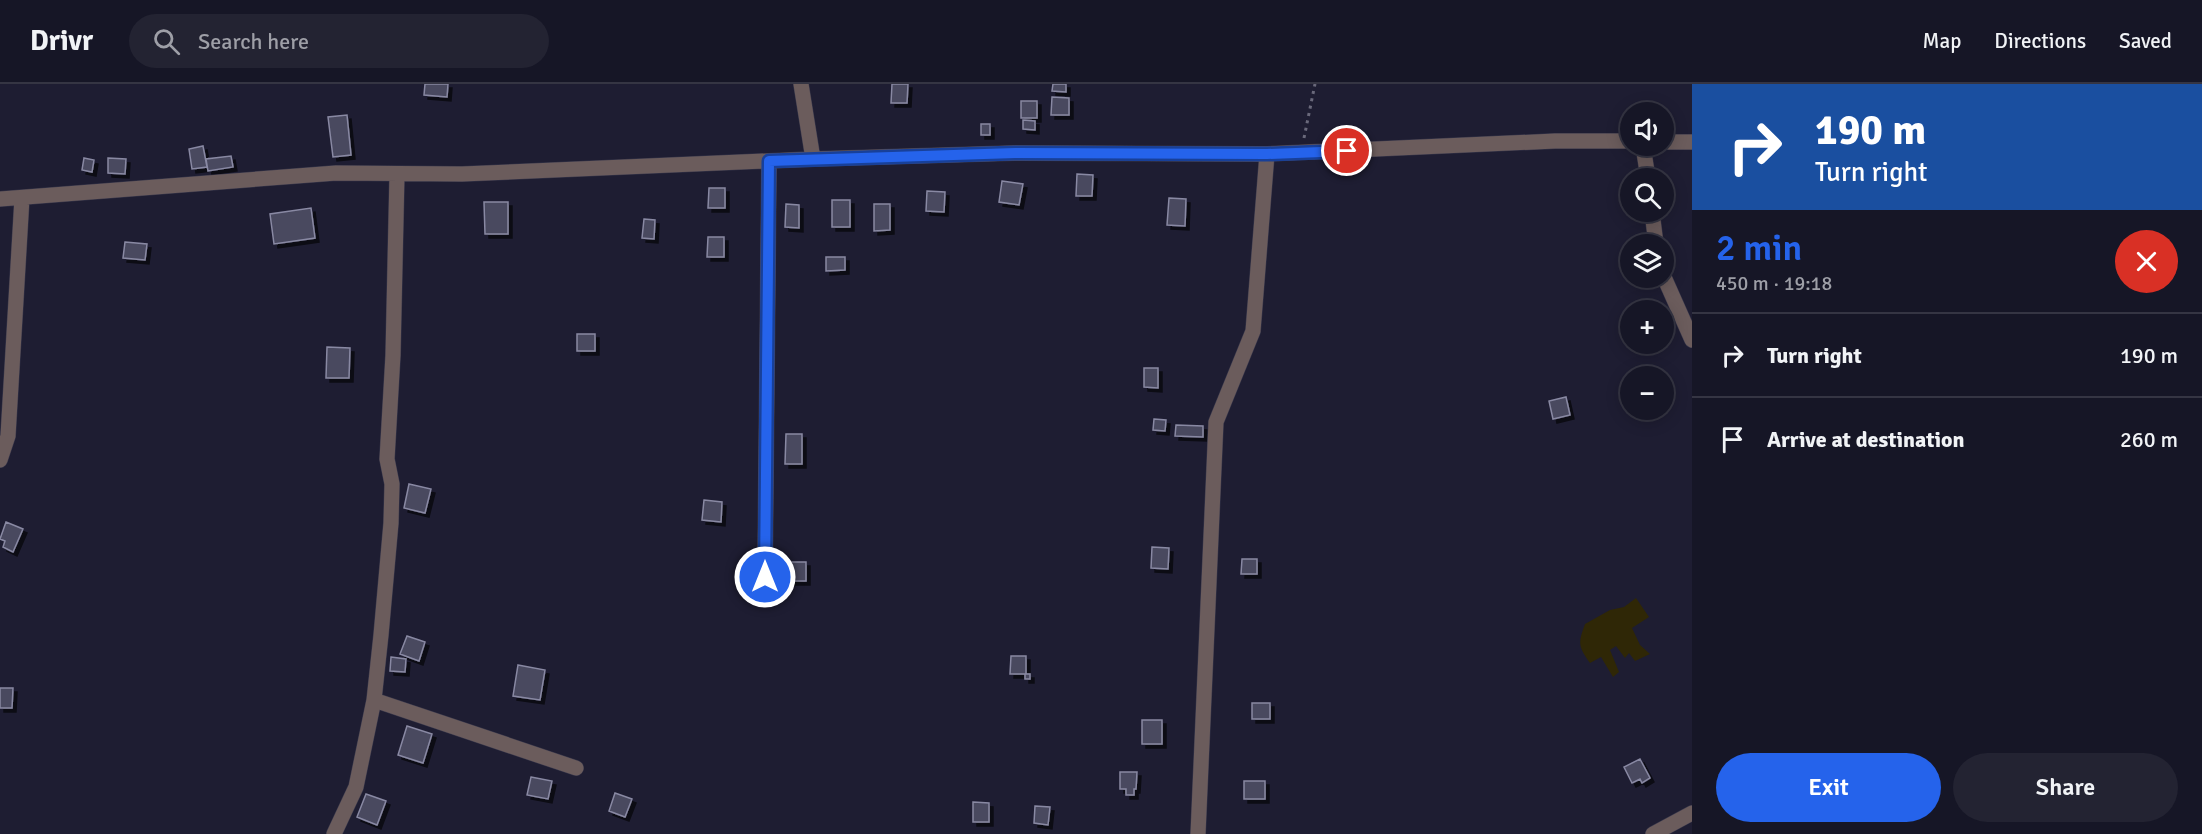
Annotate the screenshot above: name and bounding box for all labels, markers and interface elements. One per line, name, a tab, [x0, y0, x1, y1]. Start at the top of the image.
search box	[129, 14, 549, 68]
text: Drivr	[30, 24, 93, 58]
icon: search	[150, 25, 183, 58]
text: Search here	[198, 28, 309, 55]
text: Map	[1923, 28, 1961, 54]
text: Directions	[1994, 28, 2086, 54]
text: Saved	[2119, 28, 2172, 54]
map controls	[1620, 102, 1674, 420]
button: sound	[1620, 102, 1674, 156]
text: 190 m	[1815, 105, 1926, 156]
icon: right	[1716, 108, 1794, 186]
pin	[1321, 125, 1372, 176]
icon: arrive	[1330, 134, 1363, 167]
text: Turn right	[1815, 156, 1928, 189]
button: search	[1620, 168, 1674, 222]
text: 2 min	[1716, 226, 1802, 271]
button: close	[2115, 230, 2178, 293]
button: layers	[1620, 234, 1674, 288]
text: 450 m · 19:18	[1716, 271, 1832, 296]
button: +	[1620, 300, 1674, 354]
icon: right	[1716, 339, 1749, 372]
text: Turn right	[1767, 342, 1862, 369]
text: 190 m	[2120, 342, 2178, 369]
button: −	[1620, 366, 1674, 420]
icon: arrive	[1716, 423, 1749, 456]
text: Arrive at destination	[1767, 426, 1964, 453]
text: 260 m	[2120, 426, 2178, 453]
position arrow	[733, 545, 797, 609]
button: Exit	[1716, 753, 1941, 822]
button: Share	[1953, 753, 2178, 822]

